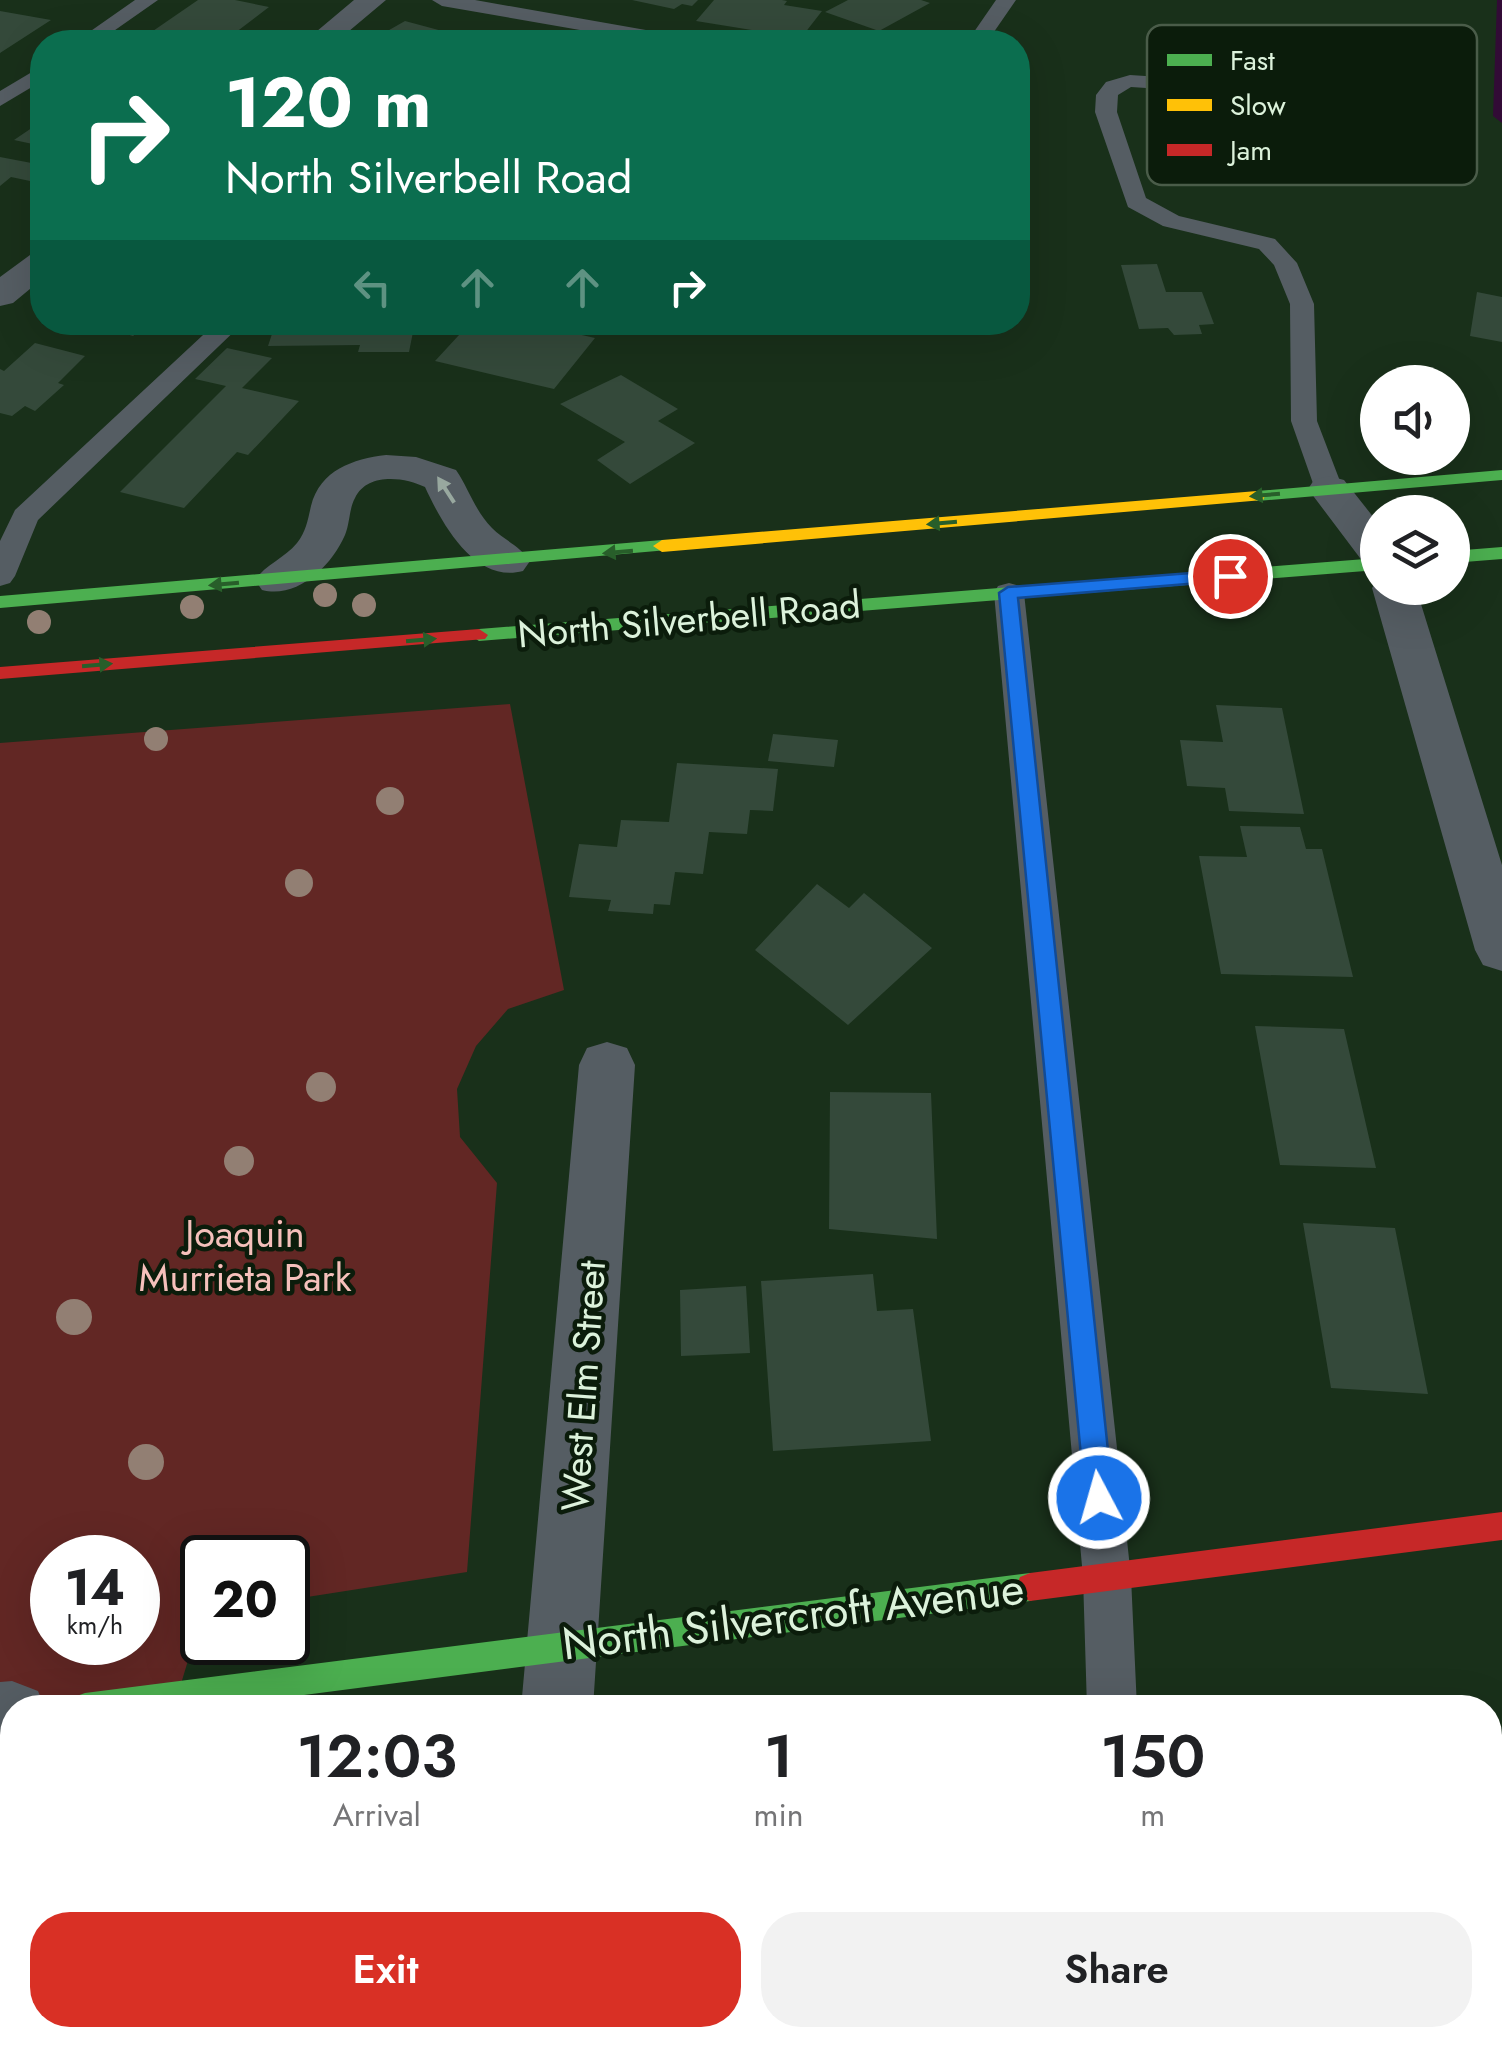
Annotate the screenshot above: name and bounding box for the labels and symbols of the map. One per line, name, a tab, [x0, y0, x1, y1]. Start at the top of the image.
legend	[1147, 25, 1477, 185]
text: Fast	[1230, 40, 1275, 81]
text: Slow	[1230, 85, 1286, 126]
text: Jam	[1226, 130, 1272, 171]
one-way arrow	[437, 476, 456, 504]
one-way arrow	[1249, 487, 1281, 503]
one-way arrow	[925, 516, 957, 532]
pin	[1188, 534, 1273, 619]
one-way arrow	[601, 544, 633, 560]
one-way arrow	[208, 577, 240, 593]
street label: North Silverbell Road	[515, 577, 863, 661]
one-way arrow	[406, 631, 438, 647]
one-way arrow	[82, 657, 114, 673]
park label: Joaquin Murrieta Park	[139, 1206, 352, 1305]
street label: West Elm Street	[547, 1259, 619, 1513]
position arrow	[1047, 1446, 1151, 1550]
speed limit sign: 20	[180, 1535, 310, 1665]
street label: North Silvercroft Avenue	[558, 1555, 1028, 1677]

